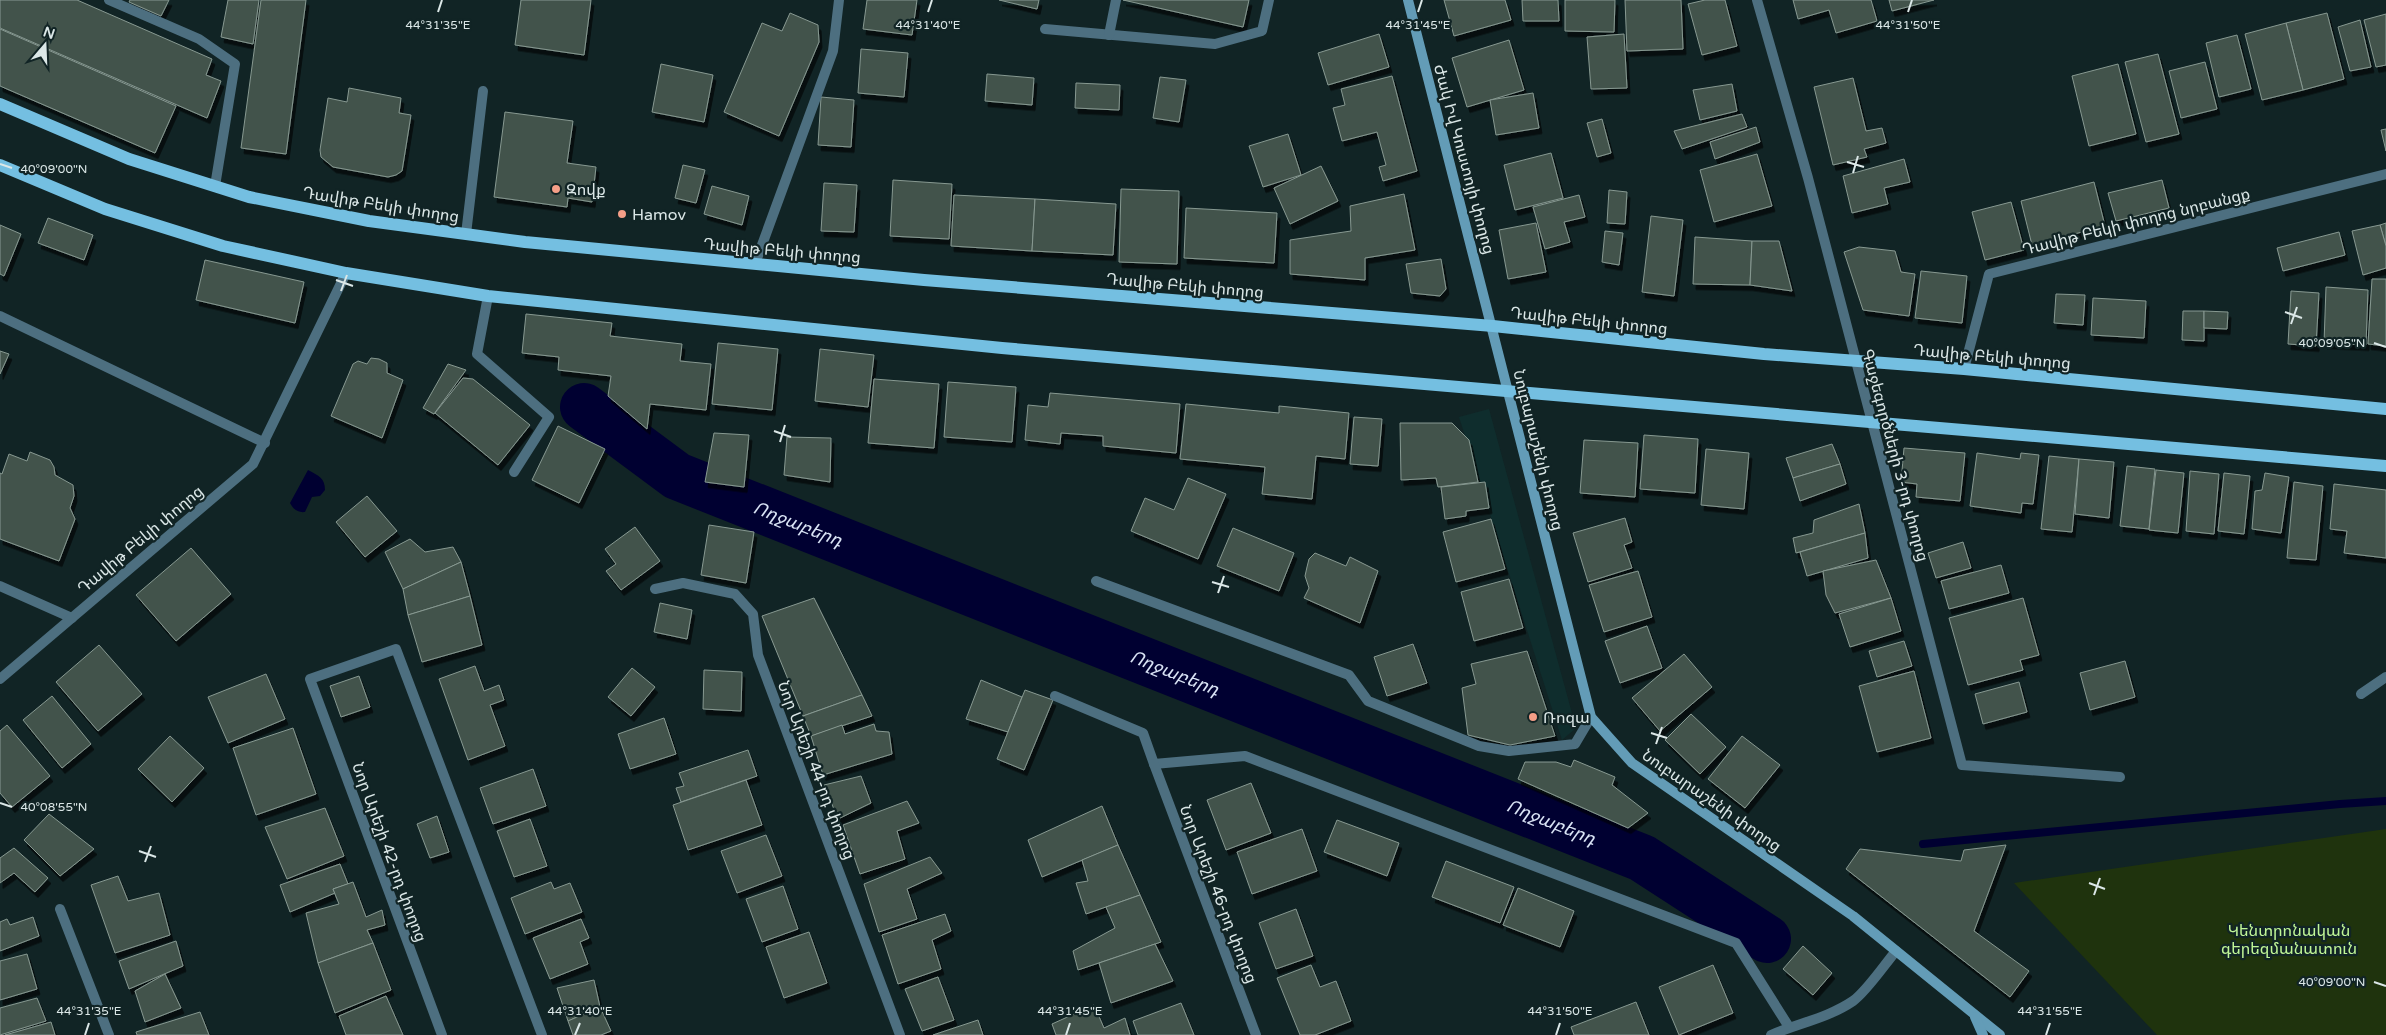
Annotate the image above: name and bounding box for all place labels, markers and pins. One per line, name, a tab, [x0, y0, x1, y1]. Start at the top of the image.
place label: Զովք	[566, 180, 606, 200]
marker: Զովք	[550, 183, 562, 195]
place label: Hamov	[632, 205, 686, 225]
marker: Hamov	[616, 208, 628, 220]
place label: Ռոզա	[1543, 708, 1590, 728]
marker: Ռոզա	[1527, 711, 1539, 723]

